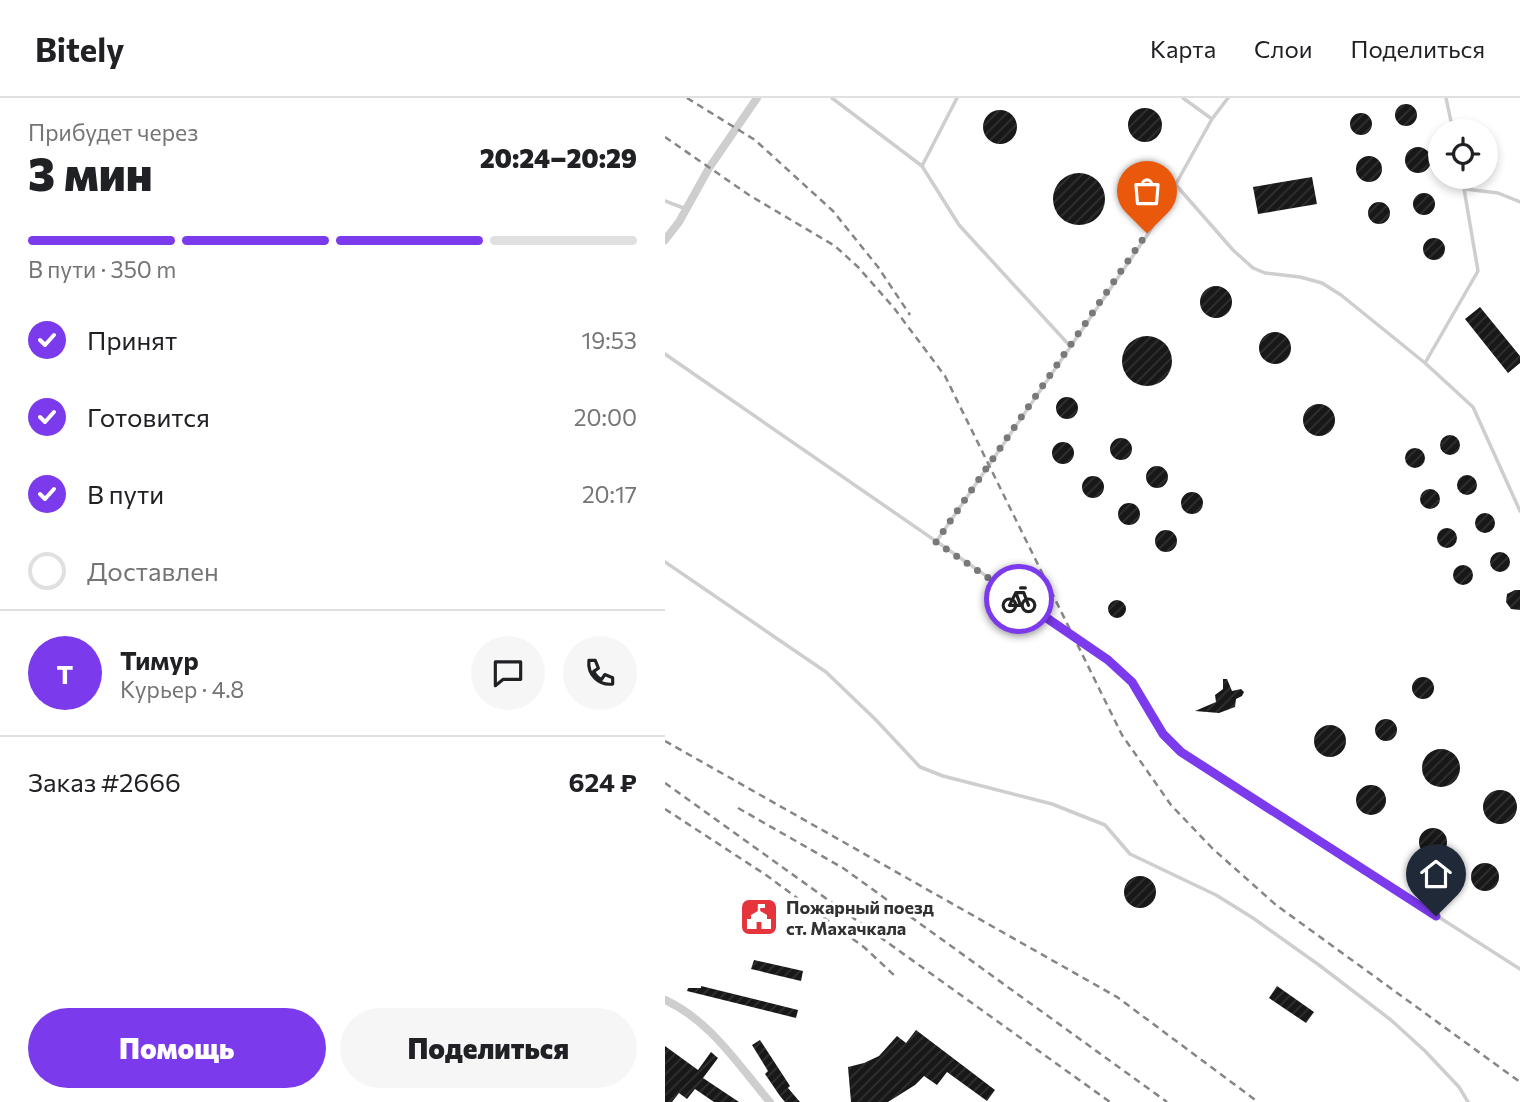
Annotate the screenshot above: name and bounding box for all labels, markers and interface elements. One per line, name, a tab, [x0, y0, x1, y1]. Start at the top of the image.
text: Bitely	[35, 28, 124, 69]
text: Карта	[1150, 34, 1216, 63]
text: Слои	[1254, 34, 1312, 63]
text: Поделиться	[1350, 34, 1485, 63]
text: Прибудет через	[28, 118, 198, 146]
map controls	[1428, 119, 1498, 189]
button: locate	[1428, 119, 1498, 189]
text: 20:24–20:29	[480, 142, 637, 173]
text: 3 мин	[28, 144, 153, 200]
pin	[1117, 161, 1177, 233]
icon: bag	[1128, 172, 1166, 210]
text: В пути · 350 m	[28, 255, 176, 283]
icon: check	[28, 321, 66, 359]
text: Принят	[87, 324, 177, 355]
text: 19:53	[581, 326, 637, 354]
icon: check	[28, 398, 66, 436]
text: Готовится	[87, 401, 210, 432]
text: 20:00	[574, 403, 637, 431]
icon: check	[28, 475, 66, 513]
text: В пути	[87, 478, 164, 509]
text: 20:17	[582, 480, 637, 508]
text: Доставлен	[87, 555, 219, 586]
courier	[984, 564, 1054, 634]
icon: bike	[1000, 580, 1038, 618]
button: chat	[471, 636, 545, 710]
button: phone	[563, 636, 637, 710]
text: Тимур	[120, 644, 199, 675]
text: Т	[57, 658, 73, 689]
text: Курьер · 4.8	[120, 675, 244, 703]
text: Заказ #2666	[28, 766, 181, 797]
text: 624 ₽	[569, 766, 637, 797]
pin	[1406, 844, 1466, 916]
icon: home	[1417, 855, 1455, 893]
public building icon: Пожарный поезд ст. Махачкала	[738, 896, 780, 938]
place label: Пожарный поезд ст. Махачкала	[786, 896, 934, 939]
button: Помощь	[28, 1008, 326, 1088]
button: Поделиться	[340, 1008, 637, 1088]

